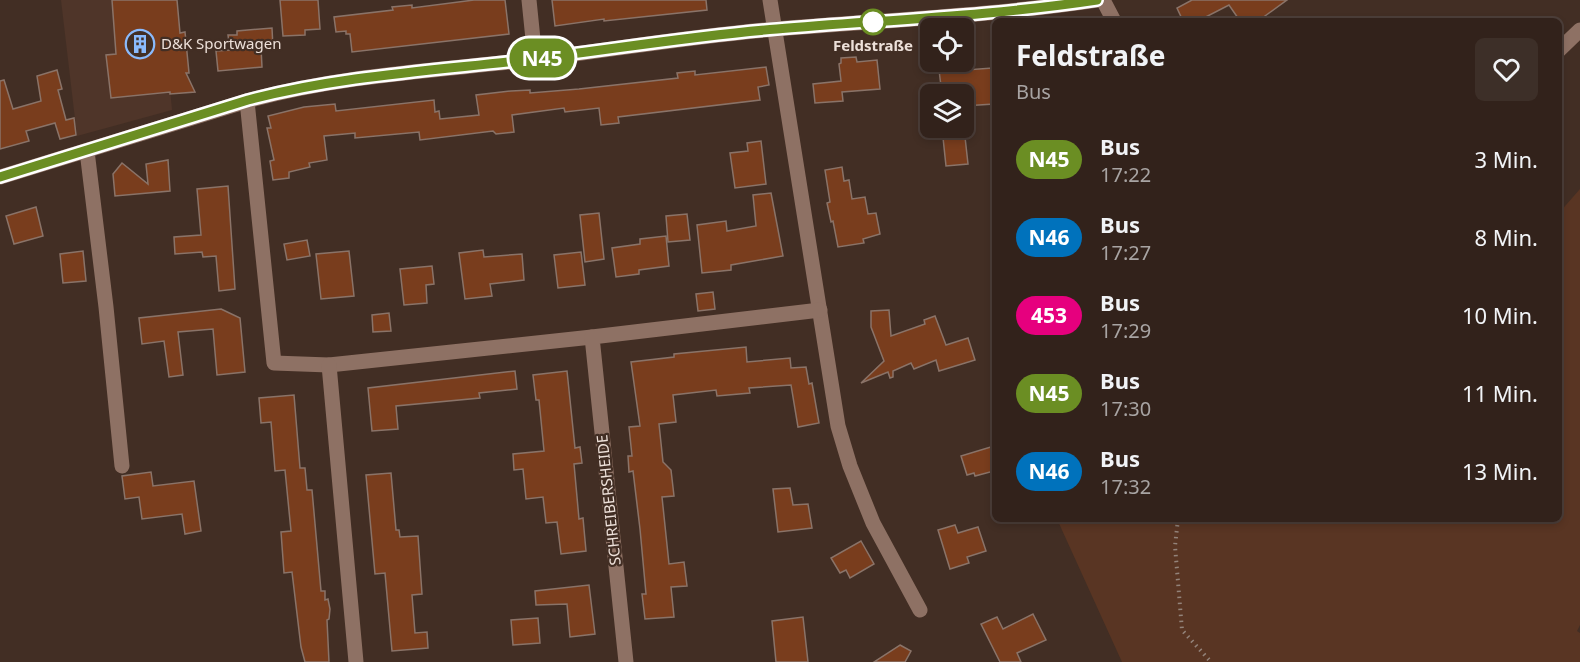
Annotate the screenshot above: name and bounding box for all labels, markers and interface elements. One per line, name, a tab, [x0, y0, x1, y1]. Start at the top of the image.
marker: Feldstraße	[860, 9, 886, 35]
map controls	[920, 18, 974, 138]
button: locate	[920, 18, 974, 72]
building icon: D&K Sportwagen	[124, 28, 156, 60]
place label: D&K Sportwagen	[161, 33, 281, 53]
place label: Feldstraße	[833, 35, 913, 55]
text: Feldstraße	[1016, 36, 1166, 74]
line badge: N45	[508, 38, 576, 78]
button: heart	[1475, 38, 1538, 101]
text: N45	[521, 44, 563, 72]
text: Bus	[1016, 78, 1051, 105]
button: layers	[920, 84, 974, 138]
text: Bus	[1100, 131, 1140, 161]
text: 3 Min.	[1475, 144, 1538, 174]
text: N45	[1028, 145, 1070, 173]
text: 17:22	[1100, 161, 1151, 188]
text: Bus	[1100, 209, 1140, 239]
text: 8 Min.	[1475, 222, 1538, 252]
text: N46	[1028, 223, 1070, 251]
text: 17:27	[1100, 239, 1151, 266]
text: Bus	[1100, 287, 1140, 317]
text: 10 Min.	[1462, 300, 1538, 330]
text: 453	[1031, 301, 1067, 329]
text: 17:29	[1100, 317, 1151, 344]
text: Bus	[1100, 365, 1140, 395]
text: 11 Min.	[1462, 378, 1538, 408]
text: N45	[1028, 379, 1070, 407]
text: 17:30	[1100, 395, 1151, 422]
street label: SCHREIBERSHEIDE	[591, 434, 625, 566]
text: Bus	[1100, 443, 1140, 473]
text: 13 Min.	[1462, 456, 1538, 486]
text: N46	[1028, 457, 1070, 485]
text: 17:32	[1100, 473, 1151, 500]

